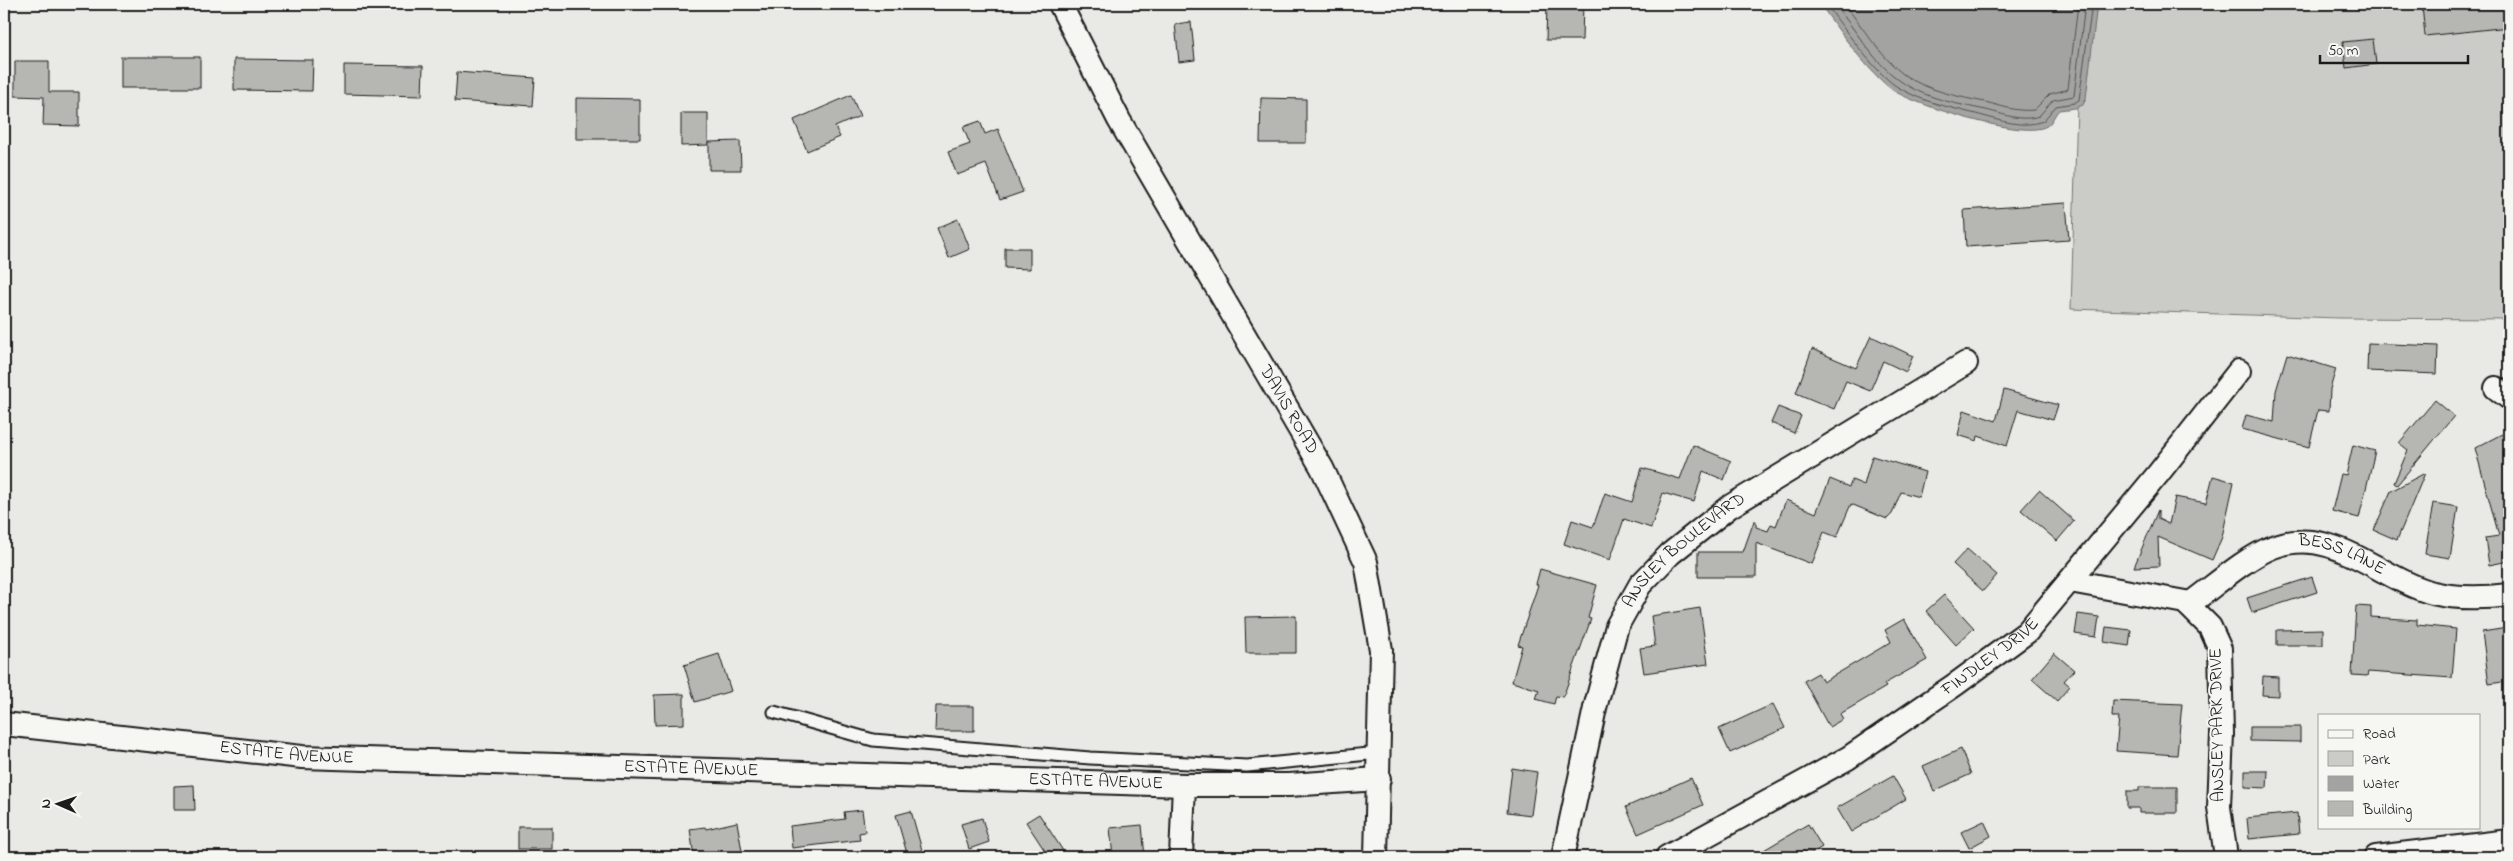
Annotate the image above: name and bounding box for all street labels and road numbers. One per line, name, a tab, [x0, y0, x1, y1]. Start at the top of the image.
street label: DAVIS ROAD	[1251, 360, 1324, 460]
street label: ANSLEY BOULEVARD	[1617, 487, 1751, 613]
street label: BESS LANE	[2297, 528, 2390, 583]
street label: FINDLEY DRIVE	[1936, 613, 2046, 704]
street label: ANSLEY PARK DRIVE	[2204, 647, 2232, 802]
street label: ESTATE AVENUE	[218, 735, 354, 772]
street label: ESTATE AVENUE	[623, 754, 759, 784]
street label: ESTATE AVENUE	[1028, 767, 1164, 797]

